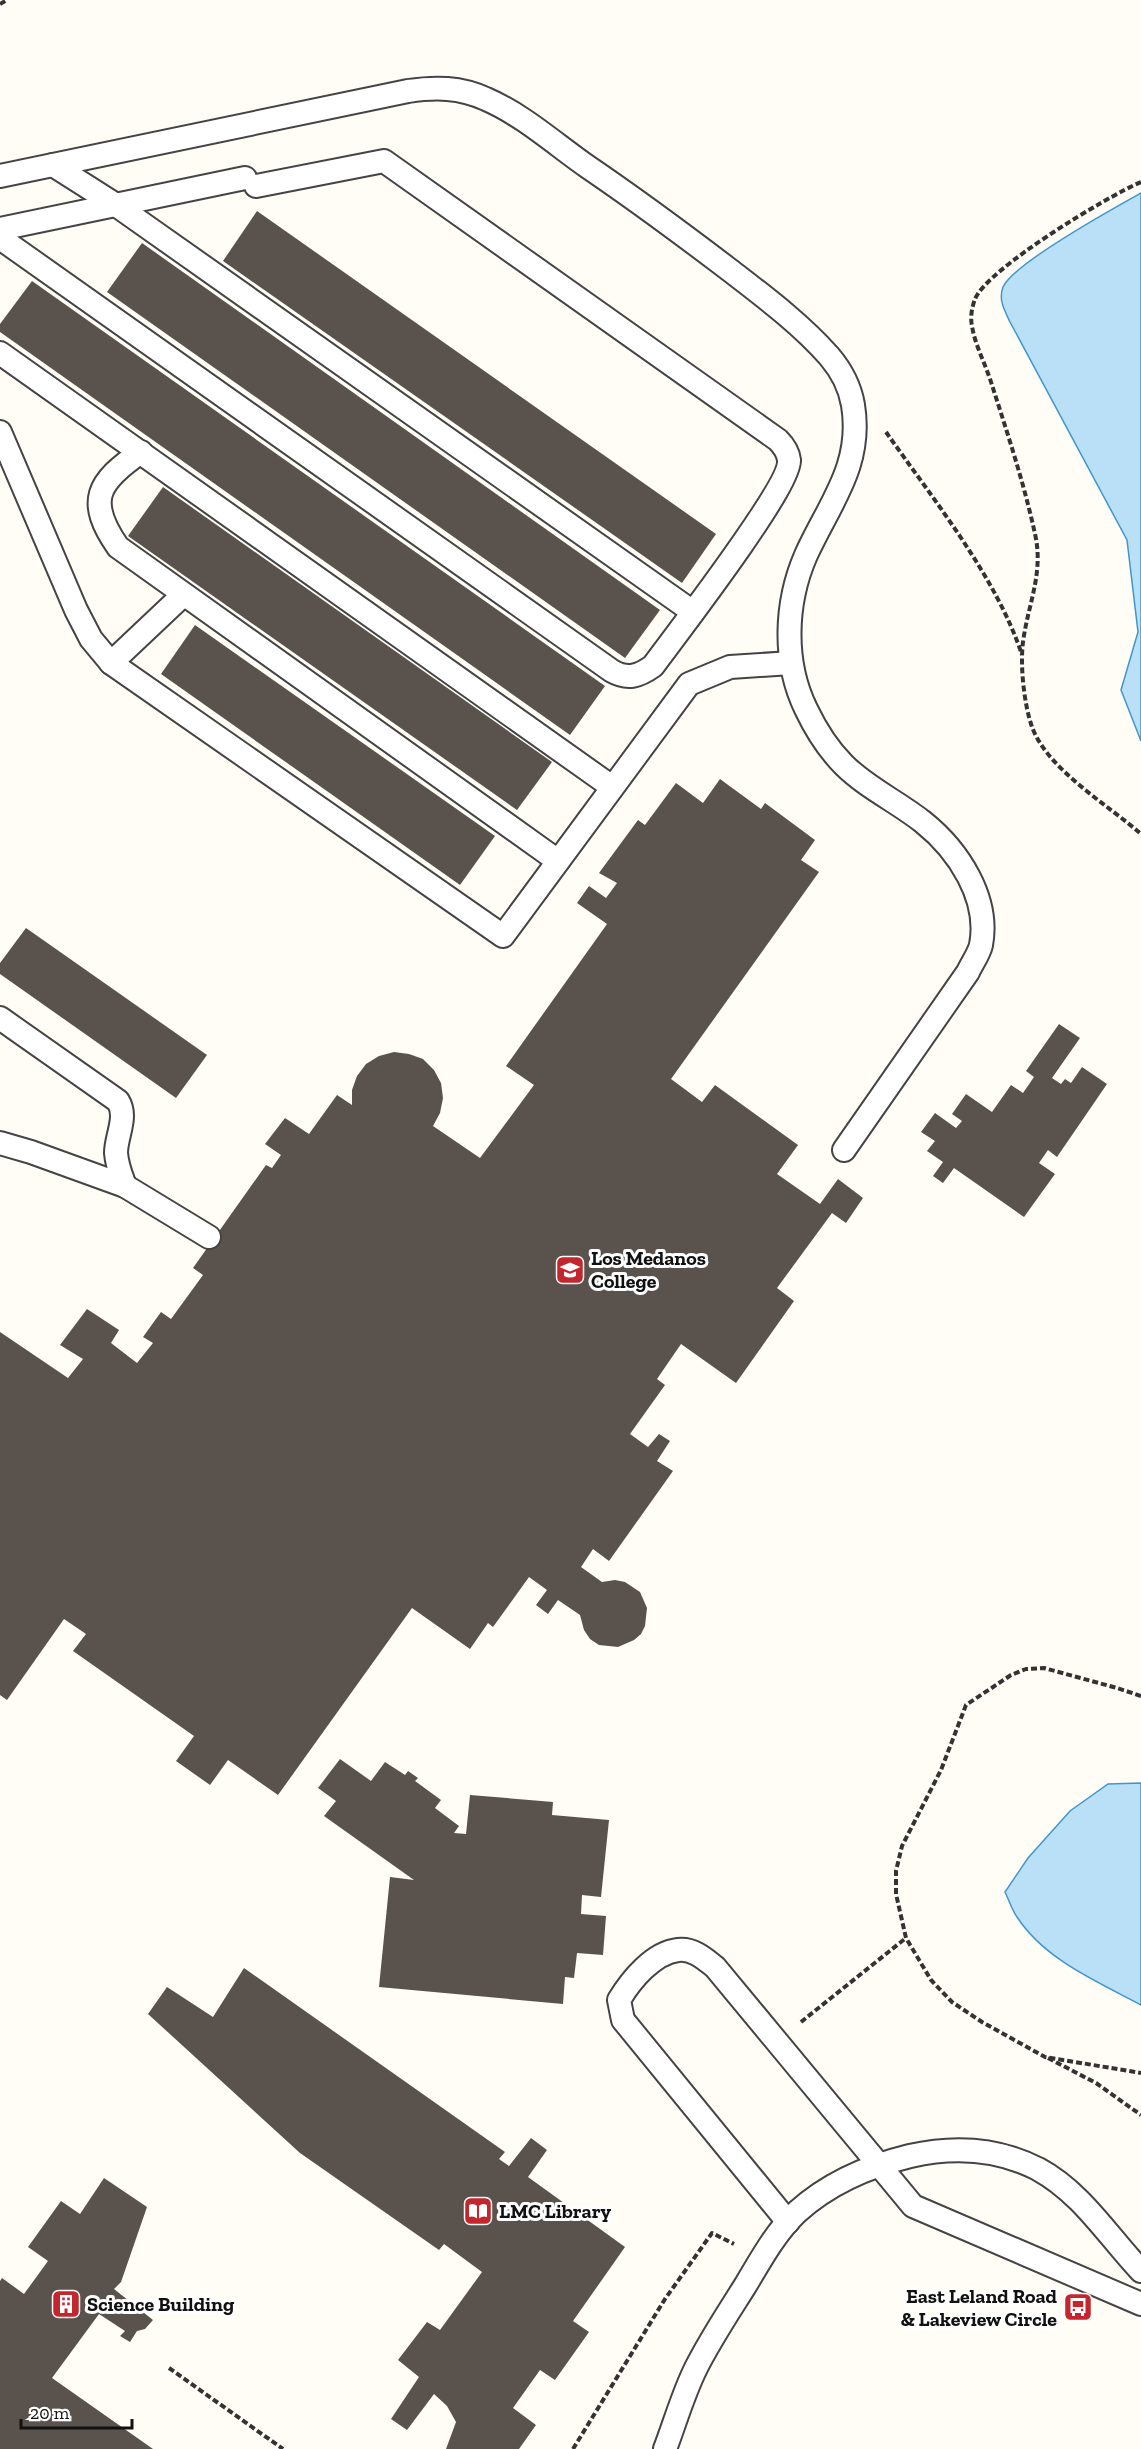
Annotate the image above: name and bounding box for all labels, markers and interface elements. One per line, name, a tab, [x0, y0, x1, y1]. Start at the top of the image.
place label: Los Medanos College	[591, 1246, 706, 1293]
school or university icon: Los Medanos College	[554, 1254, 586, 1286]
library icon: LMC Library	[462, 2195, 494, 2227]
place label: LMC Library	[499, 2199, 611, 2223]
place label: East Leland Road & Lakeview Circle	[901, 2284, 1058, 2331]
building icon: Science Building	[50, 2288, 82, 2320]
bus stop icon: East Leland Road & Lakeview Circle	[1062, 2291, 1094, 2323]
place label: Science Building	[87, 2292, 235, 2316]
scale bar	[21, 2392, 132, 2430]
text: 20 m	[30, 2402, 70, 2424]

